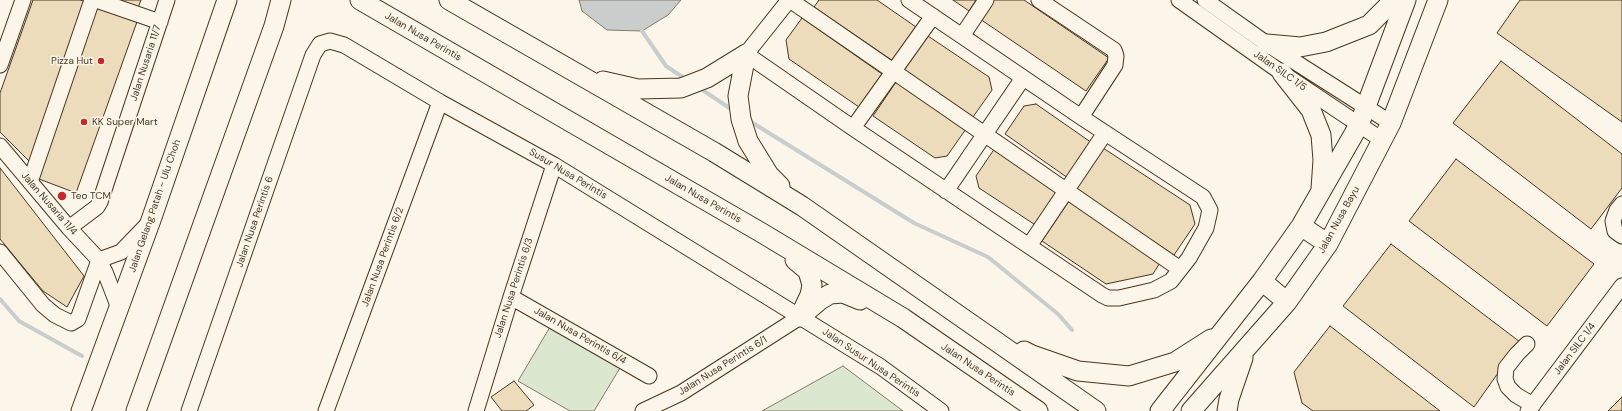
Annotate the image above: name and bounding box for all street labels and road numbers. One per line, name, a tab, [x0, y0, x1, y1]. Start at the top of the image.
street label: Jalan Nusa Perintis	[382, 10, 464, 64]
street label: Jalan Nusaria 11/7	[128, 23, 164, 103]
street label: Jalan SILC 1/5	[1251, 48, 1309, 94]
street label: Jalan Gelang Patah - Ulu Choh	[127, 138, 183, 274]
street label: Susur Nusa Perintis	[527, 146, 609, 202]
street label: Jalan Nusaria 11/4	[18, 170, 80, 238]
street label: Jalan Nusa Perintis	[662, 172, 744, 226]
street label: Jalan Nusa Perintis 6	[234, 175, 276, 269]
street label: Jalan Nusa Bayu	[1316, 184, 1362, 256]
street label: Jalan Nusa Perintis 6/2	[359, 206, 407, 308]
street label: Jalan Nusa Perintis 6/3	[492, 236, 536, 340]
street label: Jalan Nusa Perintis 6/4	[532, 305, 628, 367]
street label: Jalan SILC 1/4	[1552, 321, 1598, 377]
street label: Jalan Susur Nusa Perintis	[820, 326, 922, 400]
street label: Jalan Nusa Perintis 6/1	[676, 334, 770, 398]
street label: Jalan Nusa Perintis	[939, 341, 1017, 399]

